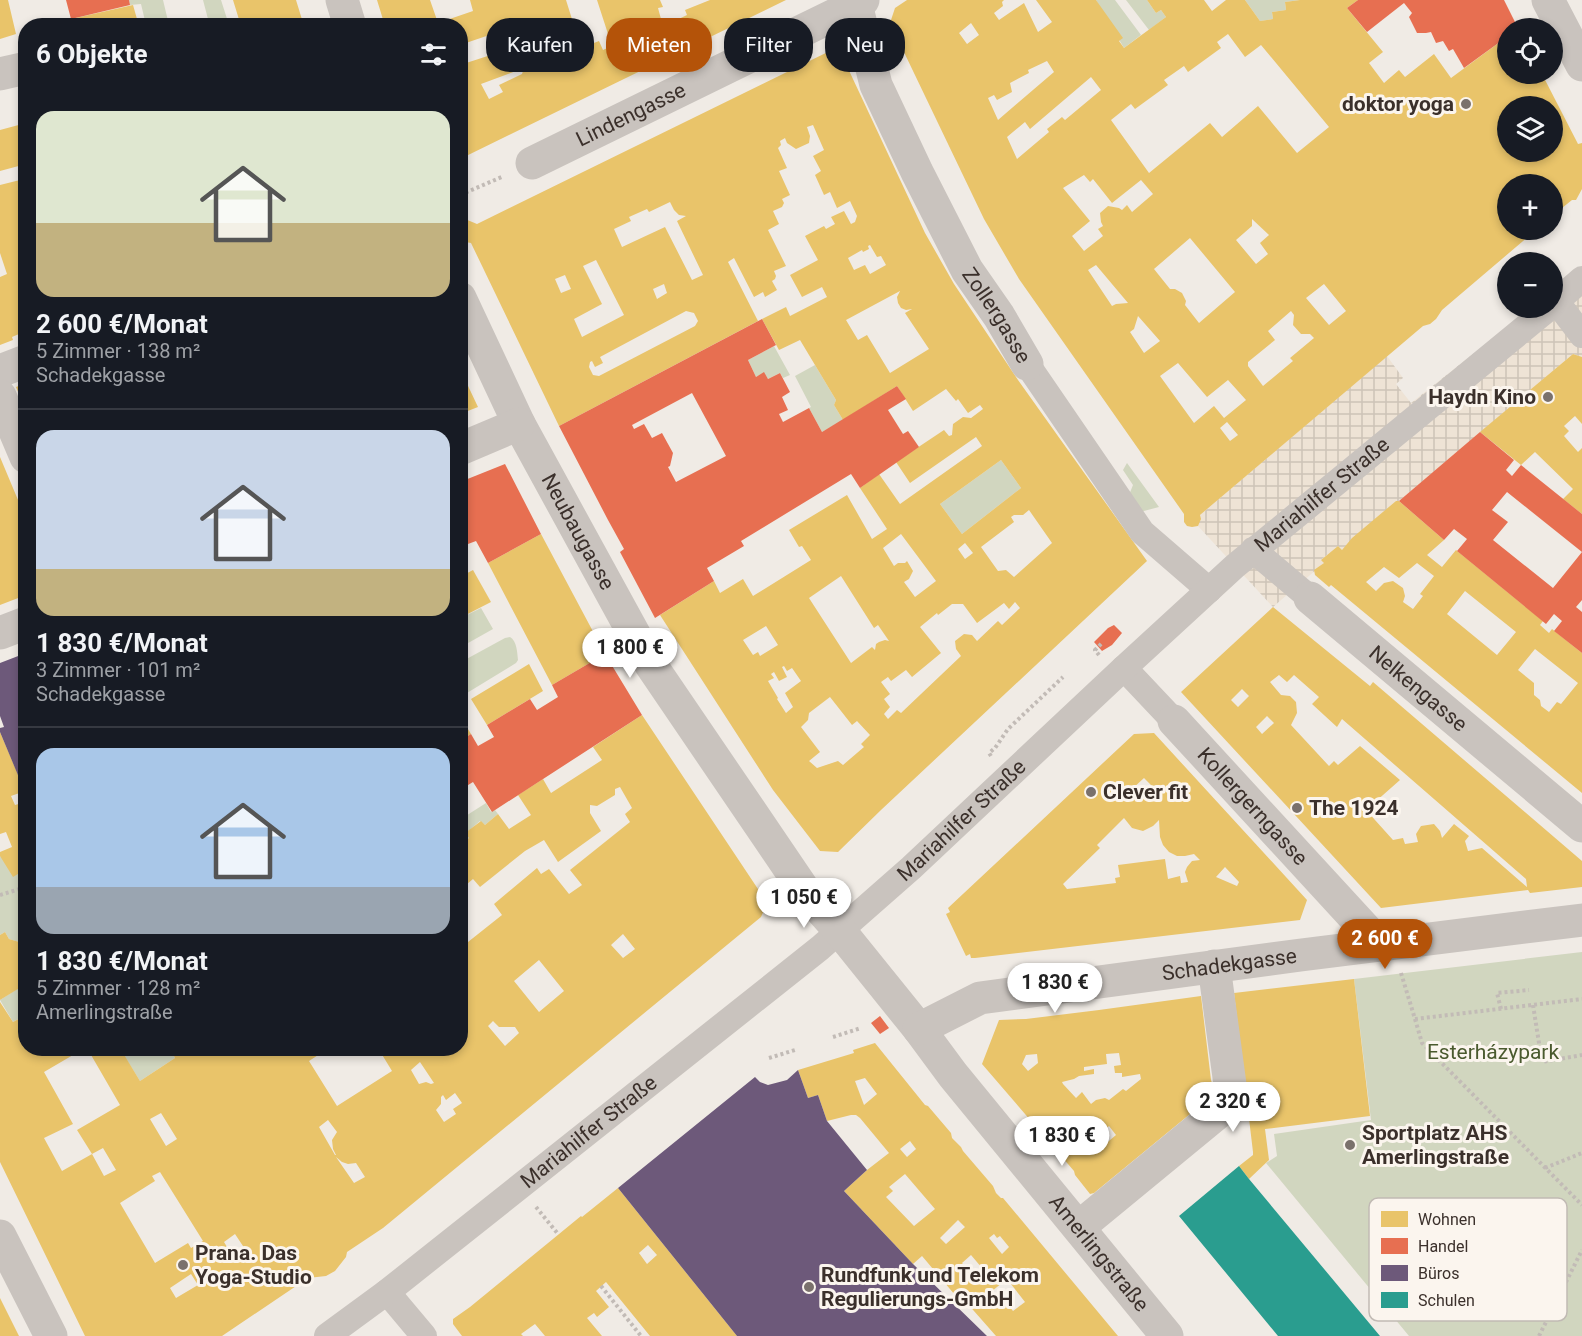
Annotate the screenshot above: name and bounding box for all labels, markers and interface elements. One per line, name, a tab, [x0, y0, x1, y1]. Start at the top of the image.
chip: Kaufen	[486, 18, 594, 72]
chip: Mieten	[606, 18, 712, 72]
chip: Filter	[724, 18, 813, 72]
chip: Neu	[825, 18, 905, 72]
map controls	[1497, 18, 1563, 318]
button: locate	[1497, 18, 1563, 84]
icon: filters	[417, 38, 450, 71]
text: 6 Objekte	[36, 39, 147, 69]
street label: Lindengasse	[572, 78, 689, 152]
place label: doktor yoga	[1342, 92, 1454, 116]
button: layers	[1497, 96, 1563, 162]
marker: doktor yoga	[1459, 97, 1473, 111]
icon: home	[189, 150, 297, 258]
button: +	[1497, 174, 1563, 240]
button: −	[1497, 252, 1563, 318]
street label: Zollergasse	[957, 263, 1036, 367]
text: 2 600 €/Monat	[36, 309, 208, 339]
text: 5 Zimmer · 138 m²	[36, 339, 200, 363]
text: Schadekgasse	[36, 363, 165, 387]
place label: Haydn Kino	[1428, 385, 1536, 409]
marker: Haydn Kino	[1541, 390, 1555, 404]
street label: Mariahilfer Straße	[1250, 432, 1394, 557]
icon: home	[189, 469, 297, 577]
street label: Neubaugasse	[537, 470, 619, 594]
text: 1 830 €/Monat	[36, 628, 208, 658]
pin: 1 800 €	[575, 628, 685, 679]
text: 1 800 €	[596, 635, 664, 659]
street label: Nelkengasse	[1364, 641, 1472, 736]
text: 3 Zimmer · 101 m²	[36, 658, 200, 682]
text: Schadekgasse	[36, 682, 165, 706]
street label: Kollergerngasse	[1193, 743, 1312, 870]
street label: Mariahilfer Straße	[893, 755, 1031, 886]
place label: Clever fit	[1103, 780, 1188, 804]
marker: Clever fit	[1084, 785, 1098, 799]
icon: home	[189, 787, 297, 895]
place label: The 1924	[1309, 796, 1399, 820]
marker: The 1924	[1290, 801, 1304, 815]
pin: 1 050 €	[749, 878, 859, 929]
text: 1 050 €	[770, 885, 838, 909]
pin: 2 600 €	[1330, 919, 1440, 970]
text: 2 600 €	[1351, 926, 1419, 950]
street label: Schadekgasse	[1160, 944, 1298, 986]
text: 1 830 €/Monat	[36, 946, 208, 976]
pin: 1 830 €	[1000, 963, 1110, 1014]
text: 1 830 €	[1021, 970, 1089, 994]
text: 5 Zimmer · 128 m²	[36, 976, 200, 1000]
text: Amerlingstraße	[36, 1000, 173, 1024]
park label: Esterházypark	[1427, 1040, 1559, 1064]
street label: Mariahilfer Straße	[516, 1070, 662, 1193]
pin: 2 320 €	[1178, 1082, 1288, 1133]
text: 2 320 €	[1199, 1089, 1267, 1113]
pin: 1 830 €	[1007, 1116, 1117, 1167]
place label: Sportplatz AHS Amerlingstraße	[1362, 1121, 1509, 1169]
text: 1 830 €	[1028, 1123, 1096, 1147]
marker: Sportplatz AHS Amerlingstraße	[1343, 1138, 1357, 1152]
street label: Amerlingstraße	[1044, 1190, 1154, 1316]
legend	[1369, 1198, 1567, 1321]
text: Wohnen	[1418, 1210, 1476, 1229]
text: Handel	[1418, 1237, 1468, 1256]
place label: Prana. Das Yoga-Studio	[195, 1241, 312, 1289]
marker: Prana. Das Yoga-Studio	[176, 1258, 190, 1272]
place label: Rundfunk und Telekom Regulierungs-GmbH	[821, 1263, 1039, 1311]
text: Büros	[1418, 1264, 1459, 1283]
marker: Rundfunk und Telekom Regulierungs-GmbH	[802, 1280, 816, 1294]
text: Schulen	[1418, 1291, 1475, 1310]

